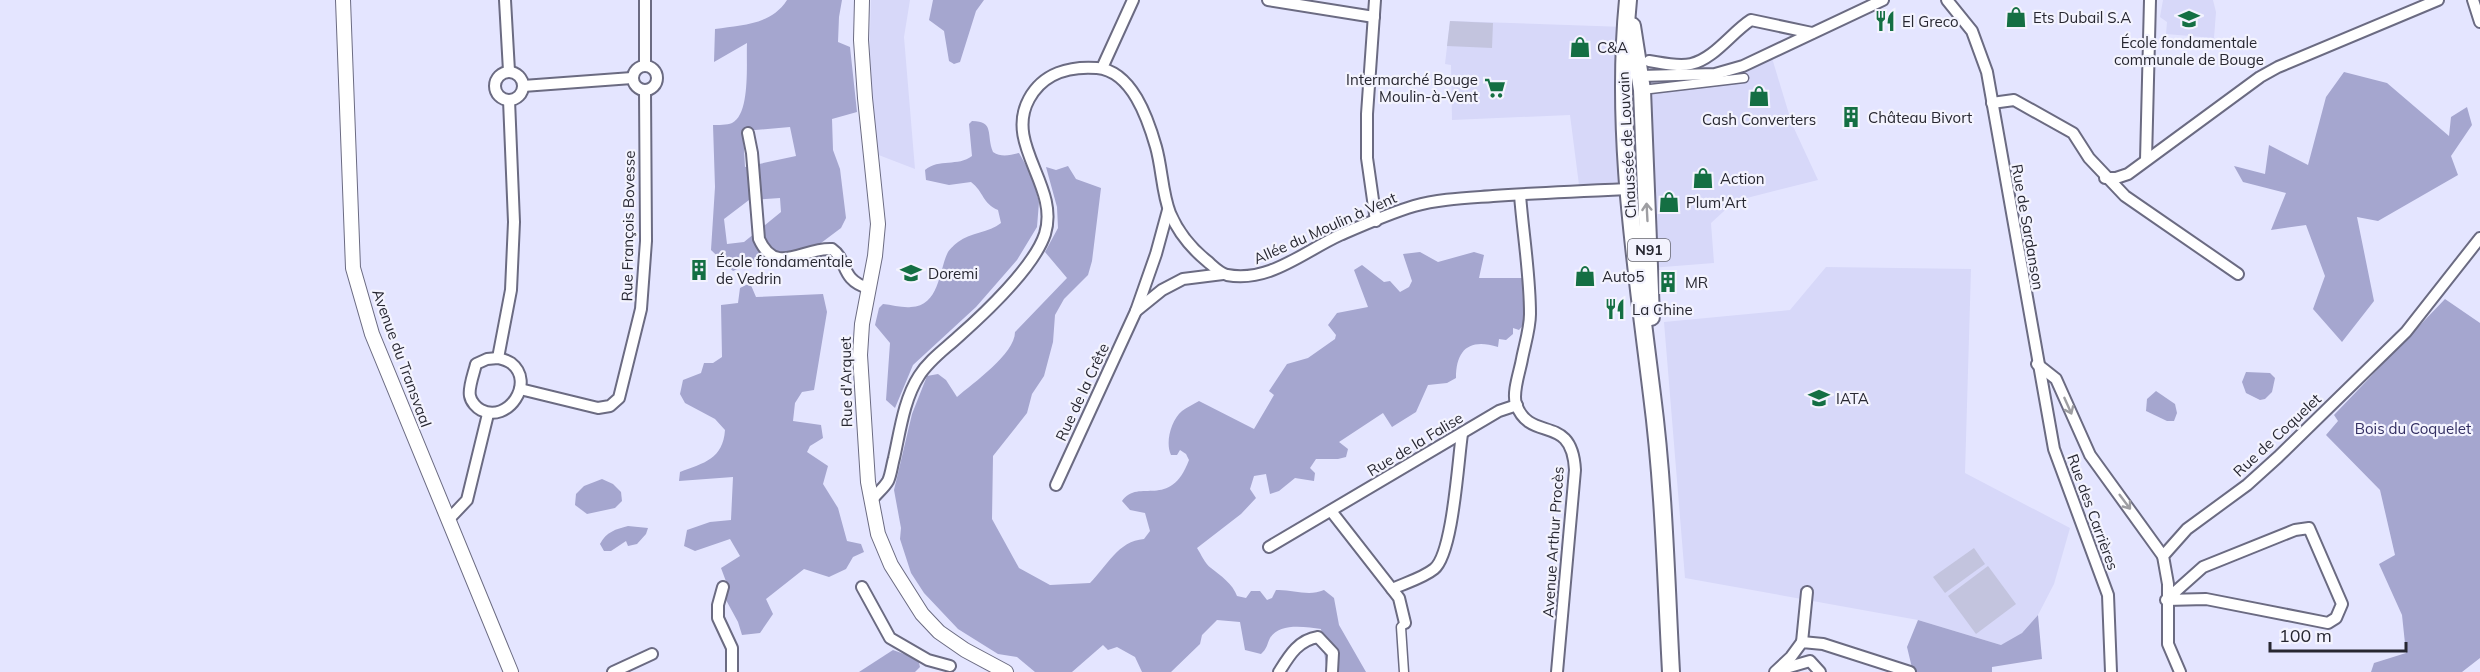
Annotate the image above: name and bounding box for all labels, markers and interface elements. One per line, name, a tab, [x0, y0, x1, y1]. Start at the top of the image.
shop icon: Ets Dubail S.A	[2004, 5, 2028, 29]
school or university icon: École fondamentale communale de Bouge	[2177, 7, 2201, 31]
place label: Ets Dubail S.A	[2033, 8, 2131, 27]
restaurant icon: El Greco	[1873, 9, 1897, 33]
place label: El Greco	[1902, 12, 1959, 31]
place label: École fondamentale communale de Bouge	[2114, 33, 2264, 69]
shop icon: C&A	[1568, 35, 1592, 59]
place label: C&A	[1597, 38, 1628, 57]
place label: Intermarché Bouge Moulin-à-Vent	[1346, 70, 1478, 106]
street label: Chaussée de Louvain	[1614, 71, 1640, 219]
supermarket icon: Intermarché Bouge Moulin-à-Vent	[1483, 76, 1507, 100]
shop icon: Cash Converters	[1747, 84, 1771, 108]
building icon: Château Bivort	[1839, 105, 1863, 129]
place label: Château Bivort	[1868, 108, 1972, 127]
place label: Cash Converters	[1702, 110, 1816, 129]
street label: Rue François Bovesse	[617, 150, 639, 302]
street label: Rue de Sardanson	[2008, 163, 2048, 291]
shop icon: Action	[1691, 166, 1715, 190]
place label: Action	[1720, 169, 1765, 188]
street label: Allée du Moulin à Vent	[1251, 188, 1399, 268]
shop icon: Plum'Art	[1657, 190, 1681, 214]
place label: Plum'Art	[1686, 193, 1747, 212]
one-way arrow	[1641, 202, 1652, 222]
road number: N91	[1628, 239, 1670, 261]
place label: École fondamentale de Vedrin	[716, 252, 853, 288]
building icon: École fondamentale de Vedrin	[687, 258, 711, 282]
school or university icon: Doremi	[899, 261, 923, 285]
place label: Doremi	[928, 264, 978, 283]
shop icon: Auto5	[1573, 264, 1597, 288]
place label: Auto5	[1602, 267, 1644, 286]
building icon: MR	[1656, 270, 1680, 294]
place label: MR	[1685, 273, 1708, 292]
street label: Avenue du Transvaal	[368, 286, 436, 430]
restaurant icon: La Chine	[1603, 297, 1627, 321]
place label: La Chine	[1632, 300, 1693, 319]
street label: Rue d'Arquet	[836, 336, 856, 428]
street label: Rue de la Crête	[1051, 340, 1113, 444]
school or university icon: IATA	[1807, 386, 1831, 410]
place label: IATA	[1836, 389, 1869, 408]
street label: Rue de Coquelet	[2229, 389, 2325, 481]
one-way arrow	[2063, 396, 2074, 415]
street label: Rue de la Falise	[1364, 408, 1466, 480]
park label: Bois du Coquelet	[2355, 419, 2471, 438]
street label: Rue des Carrières	[2063, 451, 2123, 573]
street label: Avenue Arthur Procès	[1538, 466, 1568, 618]
one-way arrow	[2119, 493, 2131, 509]
scale bar	[2270, 615, 2406, 653]
text: 100 m	[2279, 624, 2332, 647]

